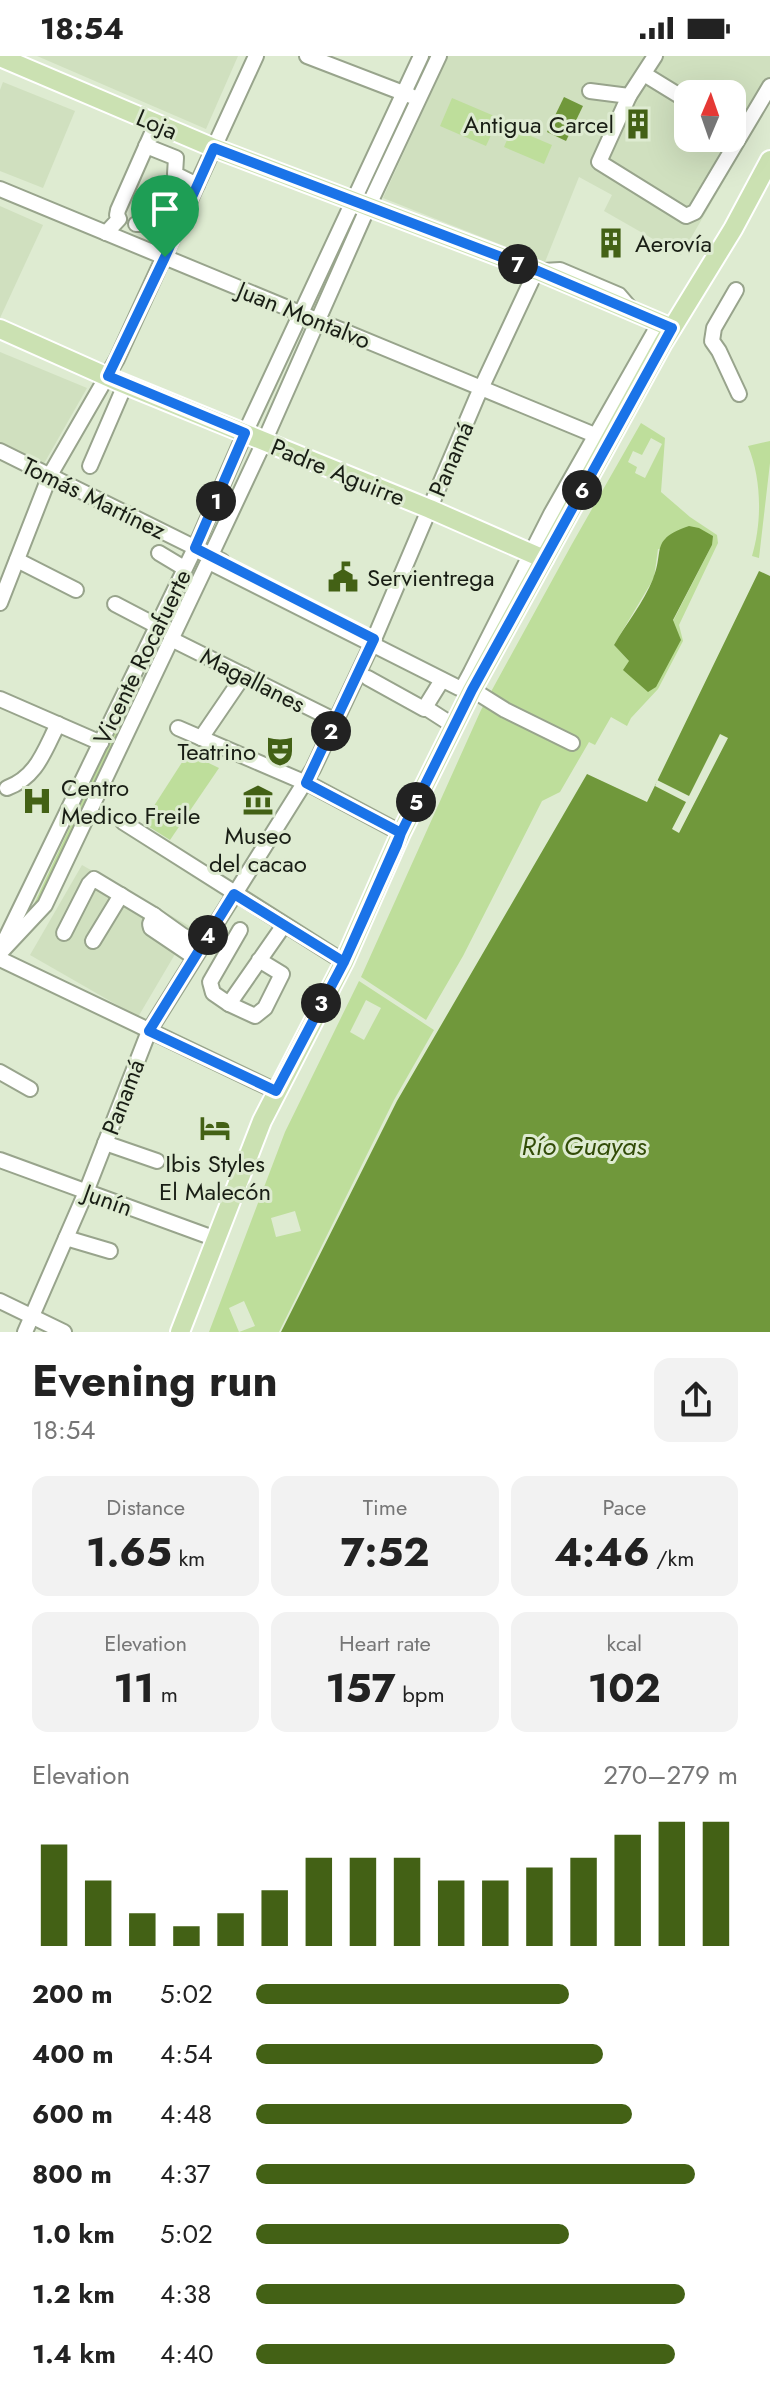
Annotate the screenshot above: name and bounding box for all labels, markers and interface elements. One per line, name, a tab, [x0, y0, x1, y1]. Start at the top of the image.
text: 18:54	[40, 7, 124, 50]
north arrow	[674, 80, 746, 152]
map controls	[674, 80, 746, 152]
street label: Loja	[131, 100, 183, 148]
place label: Antigua Carcel	[463, 107, 614, 142]
building icon: Antigua Carcel	[621, 107, 655, 141]
pin	[131, 175, 199, 257]
icon: arrive	[143, 187, 187, 231]
building icon: Aerovía	[594, 226, 628, 260]
place label: Aerovía	[635, 226, 712, 261]
pin: 7	[498, 244, 538, 284]
text: 7	[511, 248, 525, 280]
street label: Juan Montalvo	[229, 271, 376, 358]
street label: Panamá	[420, 416, 482, 502]
street label: Padre Aguirre	[266, 429, 410, 515]
street label: Tomás Martínez	[16, 448, 172, 548]
pin: 6	[562, 470, 602, 510]
text: 6	[575, 474, 589, 506]
pin: 1	[196, 481, 236, 521]
text: 1	[210, 485, 222, 517]
public building icon: Servientrega	[326, 560, 360, 594]
place label: Servientrega	[367, 560, 494, 595]
street label: Vicente Rocafuerte	[84, 563, 200, 751]
street label: Magallanes	[195, 639, 311, 721]
pin: 2	[311, 711, 351, 751]
text: 2	[324, 715, 338, 747]
place label: Teatrino	[177, 734, 256, 769]
theatre icon: Teatrino	[263, 734, 297, 768]
place label: Centro Medico Freile	[61, 770, 200, 833]
pin: 5	[396, 782, 436, 822]
museum icon: Museo del cacao	[241, 783, 275, 817]
hospital icon: Centro Medico Freile	[20, 784, 54, 818]
text: 5	[409, 786, 423, 818]
place label: Museo del cacao	[209, 818, 307, 881]
pin: 4	[188, 915, 228, 955]
text: 4	[200, 919, 216, 951]
pin: 3	[301, 983, 341, 1023]
text: 3	[314, 987, 328, 1019]
street label: Panamá	[93, 1054, 153, 1140]
hotel icon: Ibis Styles El Malecón	[198, 1111, 232, 1145]
water label: Río Guayas	[522, 1127, 647, 1165]
place label: Ibis Styles El Malecón	[159, 1146, 271, 1209]
street label: Junín	[76, 1174, 137, 1225]
text: Evening run	[32, 1349, 278, 1413]
button: share	[654, 1358, 738, 1442]
text: 18:54	[32, 1411, 96, 1449]
text: Distance	[106, 1491, 185, 1523]
text: Time	[363, 1491, 407, 1523]
text: Pace	[602, 1491, 646, 1523]
text: 1.65	[86, 1523, 172, 1581]
text: 7:52	[340, 1523, 430, 1581]
text: 4:46	[554, 1523, 650, 1581]
text: km	[172, 1542, 205, 1574]
text: /km	[650, 1542, 694, 1574]
text: Elevation	[104, 1627, 187, 1659]
text: Heart rate	[339, 1627, 431, 1659]
text: kcal	[607, 1627, 642, 1659]
text: 11	[113, 1659, 154, 1717]
text: 157	[325, 1659, 396, 1717]
text: 102	[588, 1659, 661, 1717]
text: m	[154, 1678, 178, 1710]
text: bpm	[396, 1678, 445, 1710]
text: Elevation	[32, 1756, 130, 1794]
text: 270–279 m	[603, 1756, 738, 1794]
text: 200 m	[32, 1975, 113, 2013]
text: 5:02	[160, 1975, 213, 2013]
text: 400 m	[32, 2035, 114, 2073]
text: 4:54	[160, 2035, 213, 2073]
text: 600 m	[32, 2095, 113, 2133]
text: 4:48	[160, 2095, 212, 2133]
text: 800 m	[32, 2155, 112, 2193]
text: 4:37	[160, 2155, 210, 2193]
text: 1.0 km	[32, 2215, 115, 2253]
text: 5:02	[160, 2215, 213, 2253]
text: 1.2 km	[32, 2275, 115, 2313]
text: 4:38	[160, 2275, 211, 2313]
text: 1.4 km	[32, 2335, 116, 2373]
text: 4:40	[160, 2335, 214, 2373]

